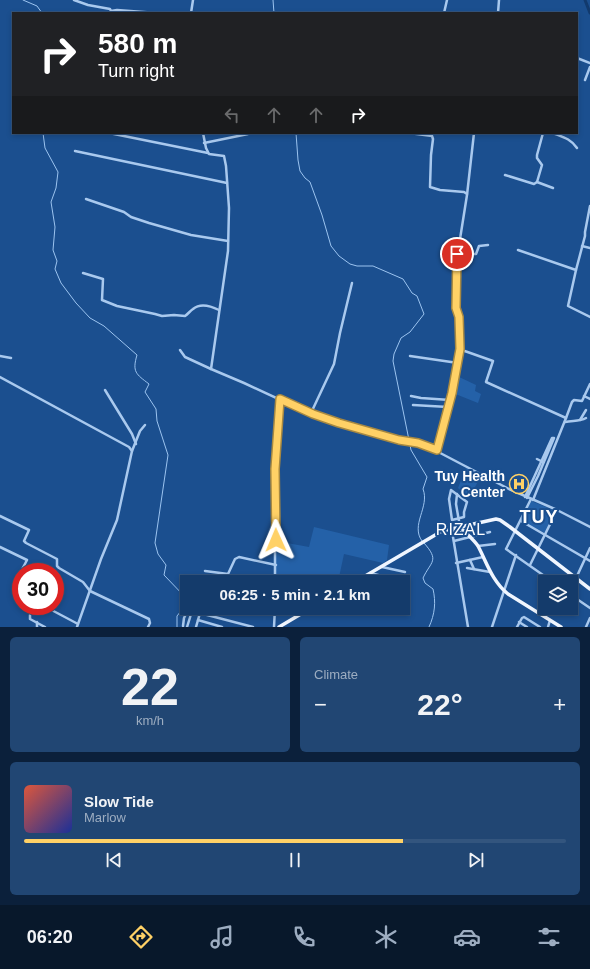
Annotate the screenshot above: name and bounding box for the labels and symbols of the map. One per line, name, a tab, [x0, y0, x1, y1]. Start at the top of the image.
pin	[440, 237, 474, 271]
place label: Tuy Health Center	[434, 468, 506, 500]
hospital icon: Tuy Health Center	[508, 473, 530, 495]
district label: TUY	[520, 507, 559, 527]
position arrow	[255, 519, 297, 561]
district label: RIZAL	[436, 521, 486, 538]
speed limit sign: 30	[12, 563, 64, 615]

